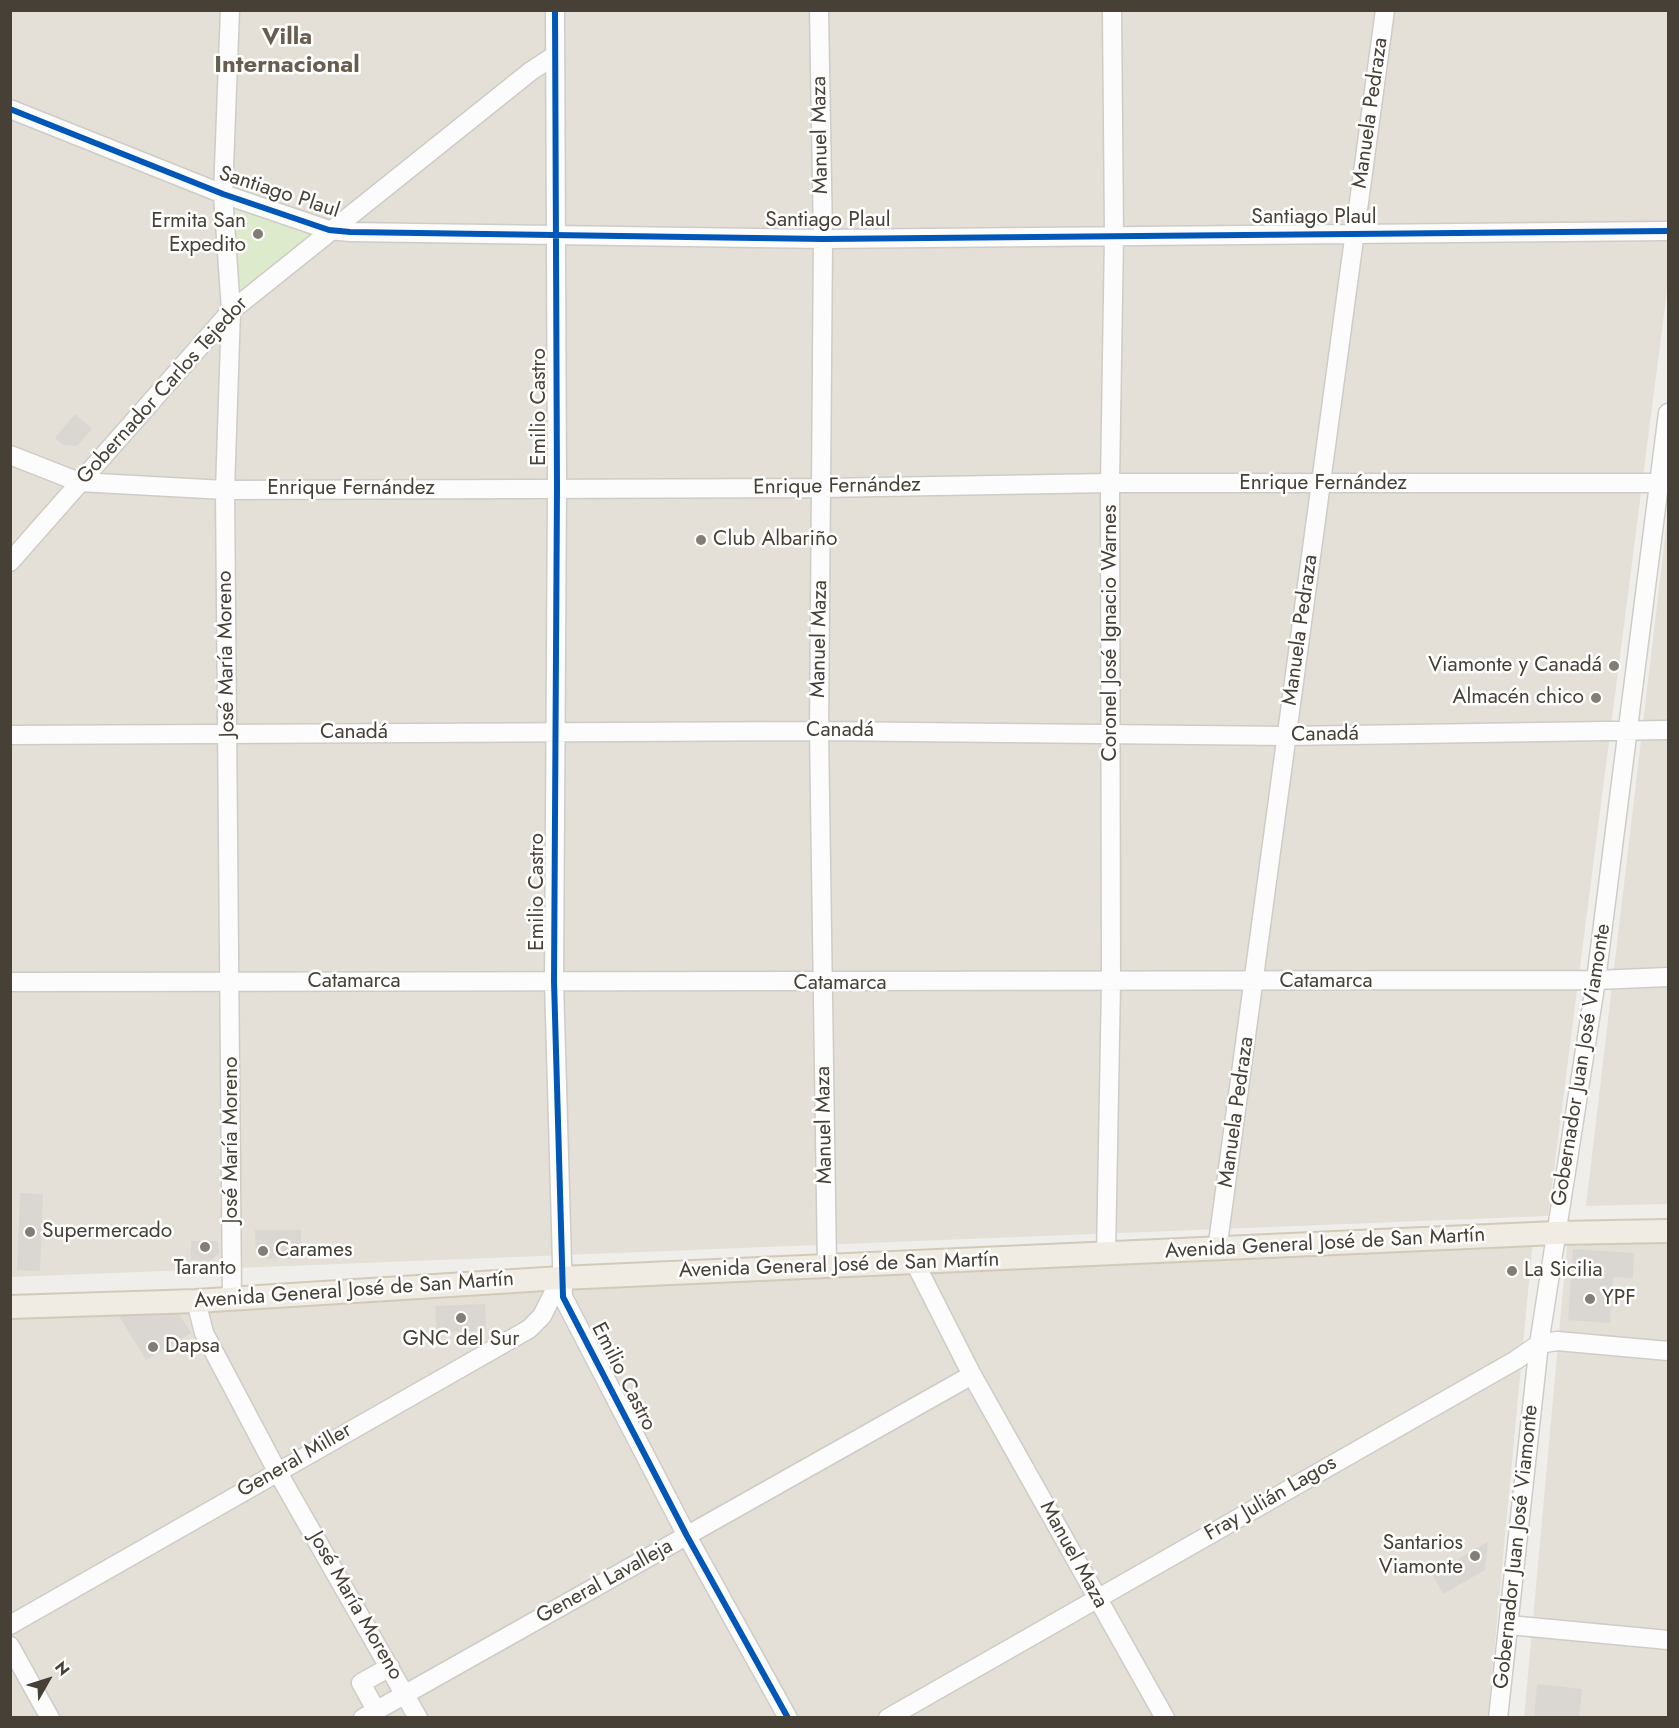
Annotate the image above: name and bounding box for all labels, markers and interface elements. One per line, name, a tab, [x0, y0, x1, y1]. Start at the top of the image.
district label: Villa Internacional	[214, 24, 360, 80]
street label: Manuela Pedraza	[1348, 36, 1394, 190]
street label: Manuel Maza	[807, 76, 835, 194]
street label: Santiago Plaul	[216, 162, 342, 224]
street label: Santiago Plaul	[1251, 205, 1377, 231]
street label: Santiago Plaul	[765, 208, 891, 234]
place label: Ermita San Expedito	[151, 209, 246, 259]
marker: Ermita San Expedito	[251, 227, 265, 241]
street label: Gobernador Carlos Tejedor	[72, 292, 254, 490]
street label: Emilio Castro	[527, 348, 553, 466]
street label: Enrique Fernández	[1239, 471, 1407, 497]
street label: Enrique Fernández	[753, 473, 921, 501]
street label: Enrique Fernández	[267, 476, 435, 502]
street label: Coronel José Ignacio Warnes	[1098, 504, 1124, 762]
place label: Club Albariño	[713, 527, 837, 553]
marker: Club Albariño	[694, 533, 708, 547]
street label: Manuela Pedraza	[1278, 553, 1324, 707]
street label: José María Moreno	[213, 570, 241, 738]
street label: Manuel Maza	[806, 580, 834, 698]
place label: Viamonte y Canadá	[1428, 653, 1602, 679]
marker: Viamonte y Canadá	[1607, 659, 1621, 673]
place label: Almacén chico	[1453, 685, 1584, 711]
marker: Almacén chico	[1589, 691, 1603, 705]
street label: Canadá	[806, 718, 874, 744]
street label: Canadá	[320, 720, 388, 746]
street label: Canadá	[1291, 722, 1359, 748]
street label: Emilio Castro	[525, 833, 551, 951]
street label: Gobernador Juan José Viamonte	[1547, 922, 1617, 1208]
street label: Catamarca	[307, 969, 401, 995]
street label: Catamarca	[1279, 969, 1373, 995]
street label: Catamarca	[793, 971, 887, 997]
street label: Manuela Pedraza	[1214, 1035, 1260, 1189]
street label: José María Moreno	[219, 1057, 245, 1223]
street label: Manuel Maza	[811, 1066, 839, 1184]
place label: Supermercado	[42, 1219, 172, 1245]
street label: Avenida General José de San Martín	[1164, 1223, 1486, 1265]
marker: Supermercado	[23, 1225, 37, 1239]
place label: Carames	[275, 1238, 352, 1264]
marker: Taranto	[198, 1240, 212, 1254]
marker: Carames	[256, 1244, 270, 1258]
street label: Avenida General José de San Martín	[678, 1248, 1000, 1284]
place label: Taranto	[174, 1256, 236, 1282]
place label: La Sicilia	[1524, 1258, 1603, 1284]
marker: La Sicilia	[1505, 1264, 1519, 1278]
street label: Avenida General José de San Martín	[193, 1267, 515, 1315]
place label: YPF	[1602, 1286, 1636, 1312]
marker: YPF	[1583, 1292, 1597, 1306]
marker: GNC del Sur	[454, 1311, 468, 1325]
street label: Emilio Castro	[585, 1319, 661, 1435]
place label: GNC del Sur	[403, 1327, 519, 1353]
place label: Dapsa	[165, 1334, 220, 1360]
marker: Dapsa	[146, 1340, 160, 1354]
street label: Gobernador Juan José Viamonte	[1490, 1404, 1544, 1690]
street label: General Miller	[233, 1418, 357, 1504]
street label: Fray Julián Lagos	[1201, 1451, 1341, 1547]
street label: Manuel Maza	[1033, 1497, 1113, 1613]
street label: José María Moreno	[302, 1527, 408, 1685]
place label: Santarios Viamonte	[1379, 1531, 1463, 1581]
street label: General Lavalleja	[532, 1534, 678, 1630]
marker: Santarios Viamonte	[1468, 1549, 1482, 1563]
north arrow	[18, 1650, 78, 1710]
text: N	[49, 1656, 75, 1681]

